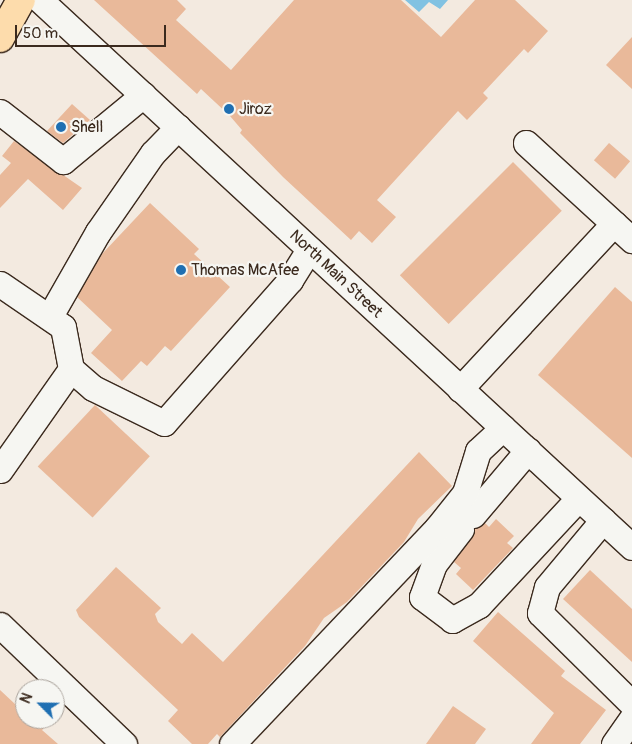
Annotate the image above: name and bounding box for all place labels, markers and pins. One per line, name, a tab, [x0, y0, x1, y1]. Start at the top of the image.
place label: Jiroz	[239, 99, 272, 119]
marker: Jiroz	[223, 103, 235, 115]
place label: Shell	[71, 117, 103, 137]
marker: Shell	[55, 121, 67, 133]
place label: Thomas McAfee	[191, 260, 299, 280]
marker: Thomas McAfee	[175, 264, 187, 276]

